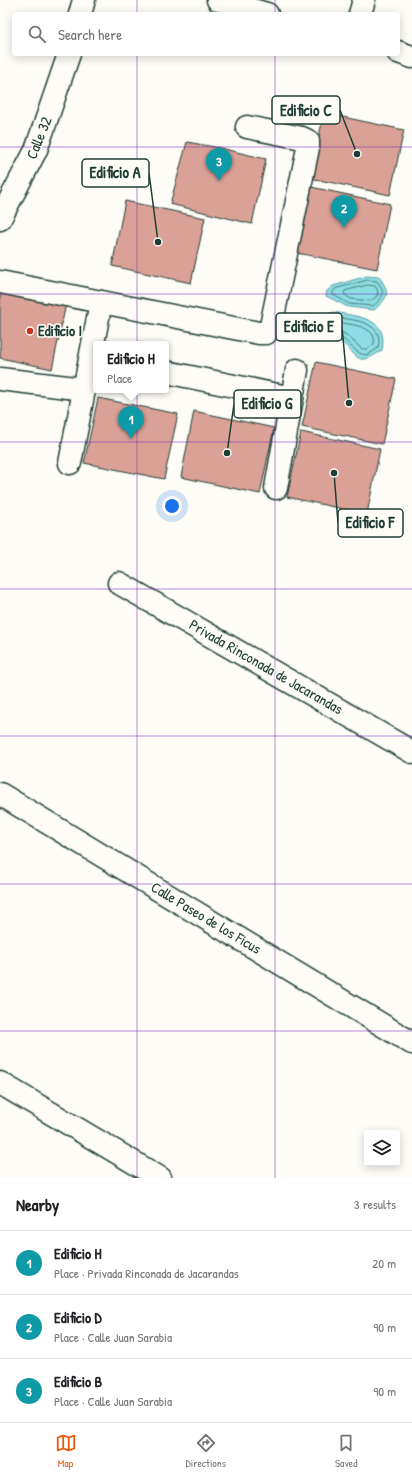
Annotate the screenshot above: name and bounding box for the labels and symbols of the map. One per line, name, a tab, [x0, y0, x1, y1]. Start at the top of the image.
callout: Edificio C	[272, 96, 340, 124]
text: Edificio C	[280, 99, 332, 121]
street label: Calle 32	[21, 114, 56, 162]
pin: 3	[206, 148, 232, 181]
callout: Edificio A	[82, 159, 149, 187]
text: Edificio A	[89, 161, 141, 183]
pin: 2	[331, 195, 357, 228]
callout: Edificio E	[276, 313, 342, 341]
text: Edificio E	[284, 315, 335, 337]
place label: Edificio I	[38, 320, 82, 341]
marker: Edificio I	[25, 326, 35, 336]
callout: Edificio G	[234, 390, 301, 418]
text: Edificio G	[242, 392, 293, 414]
pin: 1	[118, 406, 144, 439]
your location	[162, 496, 182, 516]
callout: Edificio F	[338, 509, 403, 537]
text: Edificio F	[345, 511, 396, 533]
street label: Privada Rinconada de Jacarandas	[185, 614, 347, 719]
street label: Calle Paseo de los Ficus	[147, 876, 266, 959]

